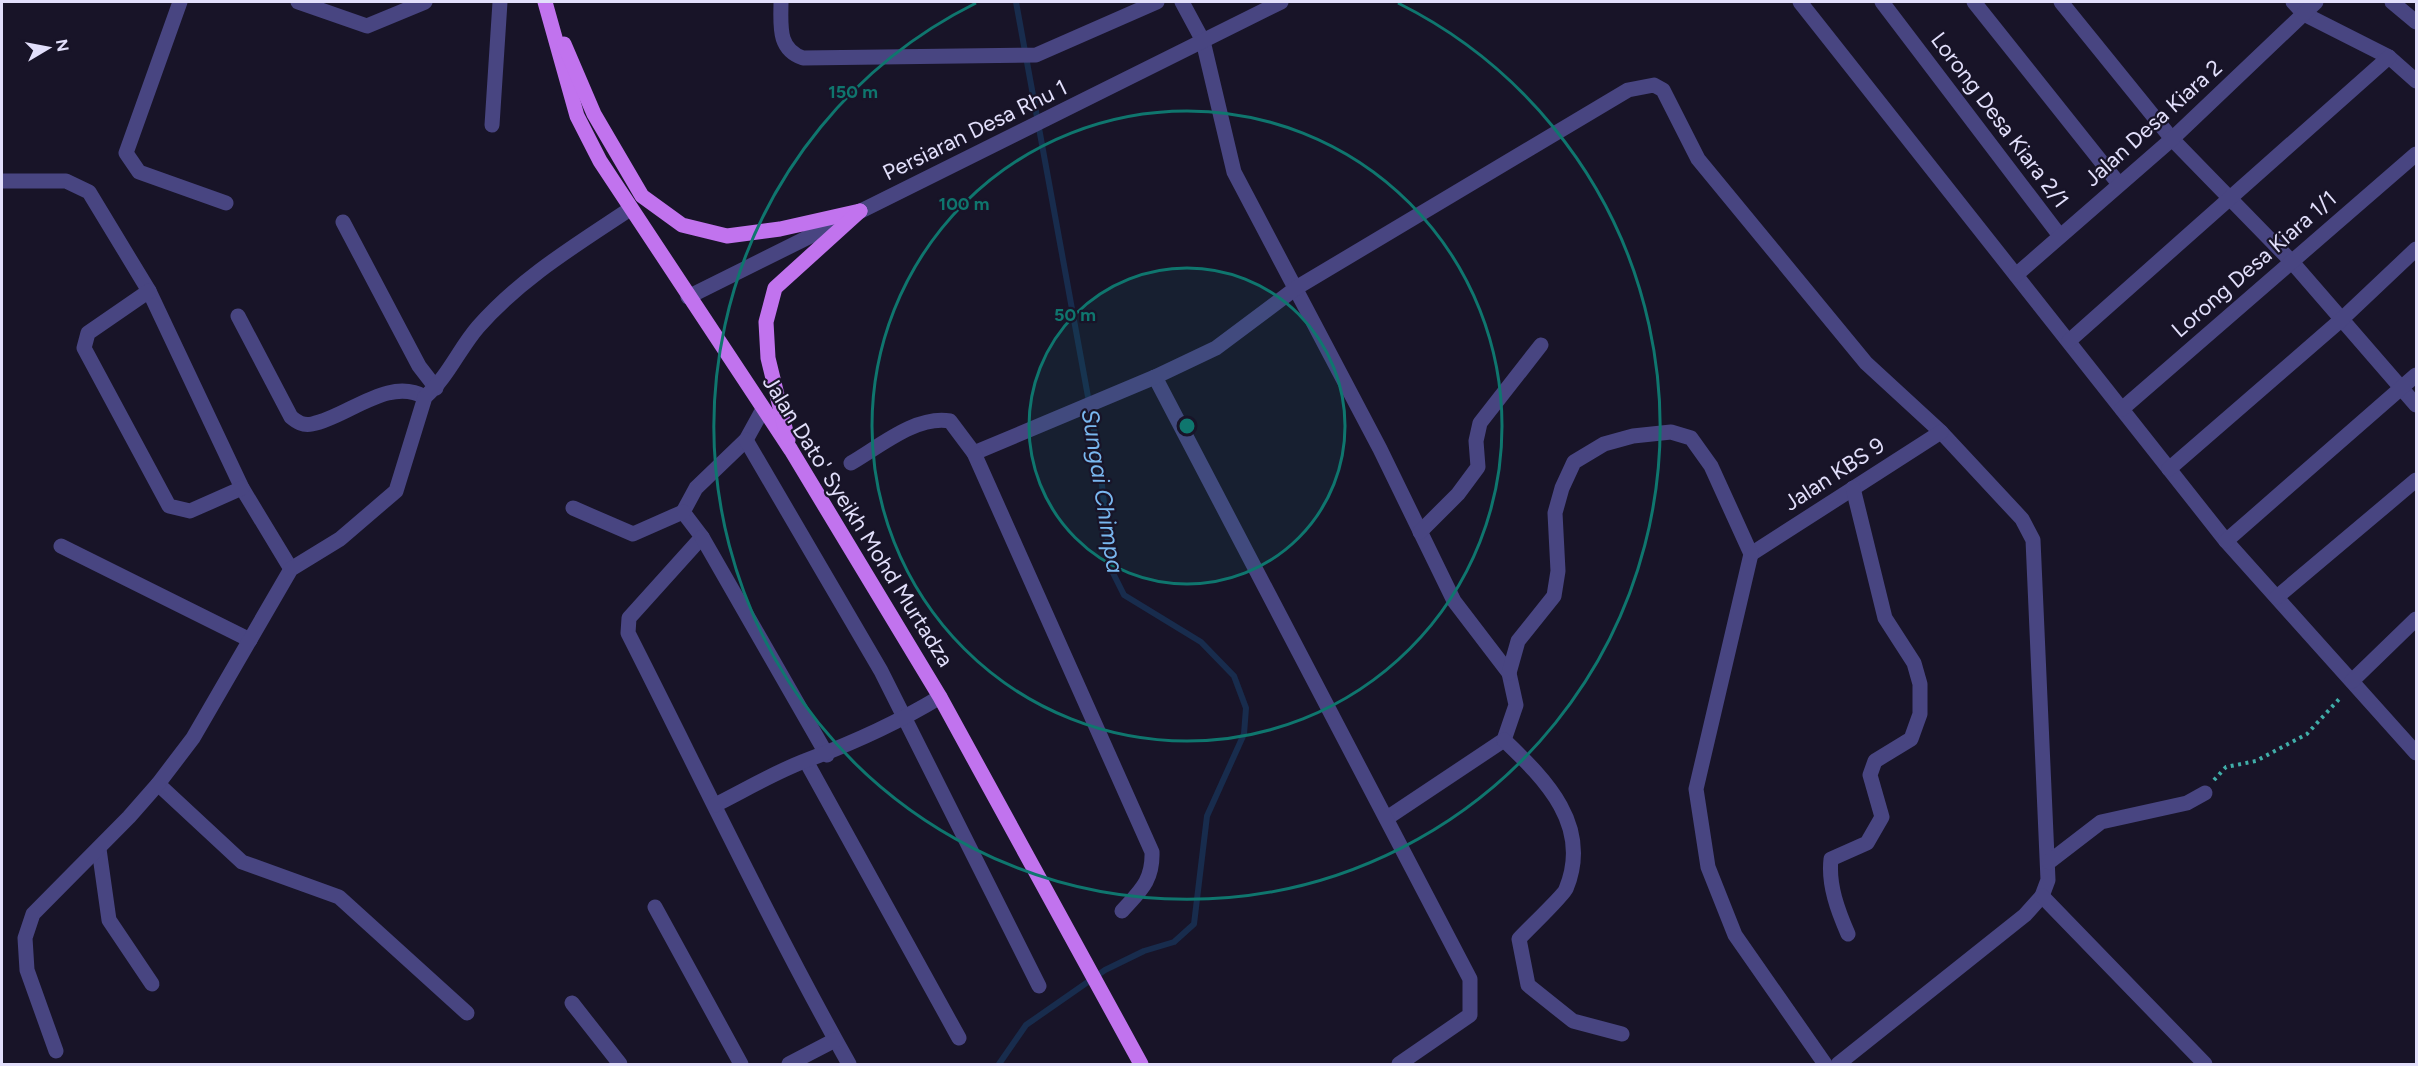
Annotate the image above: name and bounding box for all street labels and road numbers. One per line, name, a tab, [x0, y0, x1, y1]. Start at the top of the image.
street label: Lorong Desa Kiara 2/1	[1925, 27, 2075, 213]
street label: Jalan Desa Kiara 2	[2078, 54, 2228, 192]
street label: Persiaran Desa Rhu 1	[878, 74, 1072, 186]
street label: Lorong Desa Kiara 1/1	[2166, 185, 2342, 343]
street label: Jalan Dato' Syeikh Mohd Murtadza	[757, 370, 959, 672]
street label: Jalan KBS 9	[1779, 431, 1889, 517]

